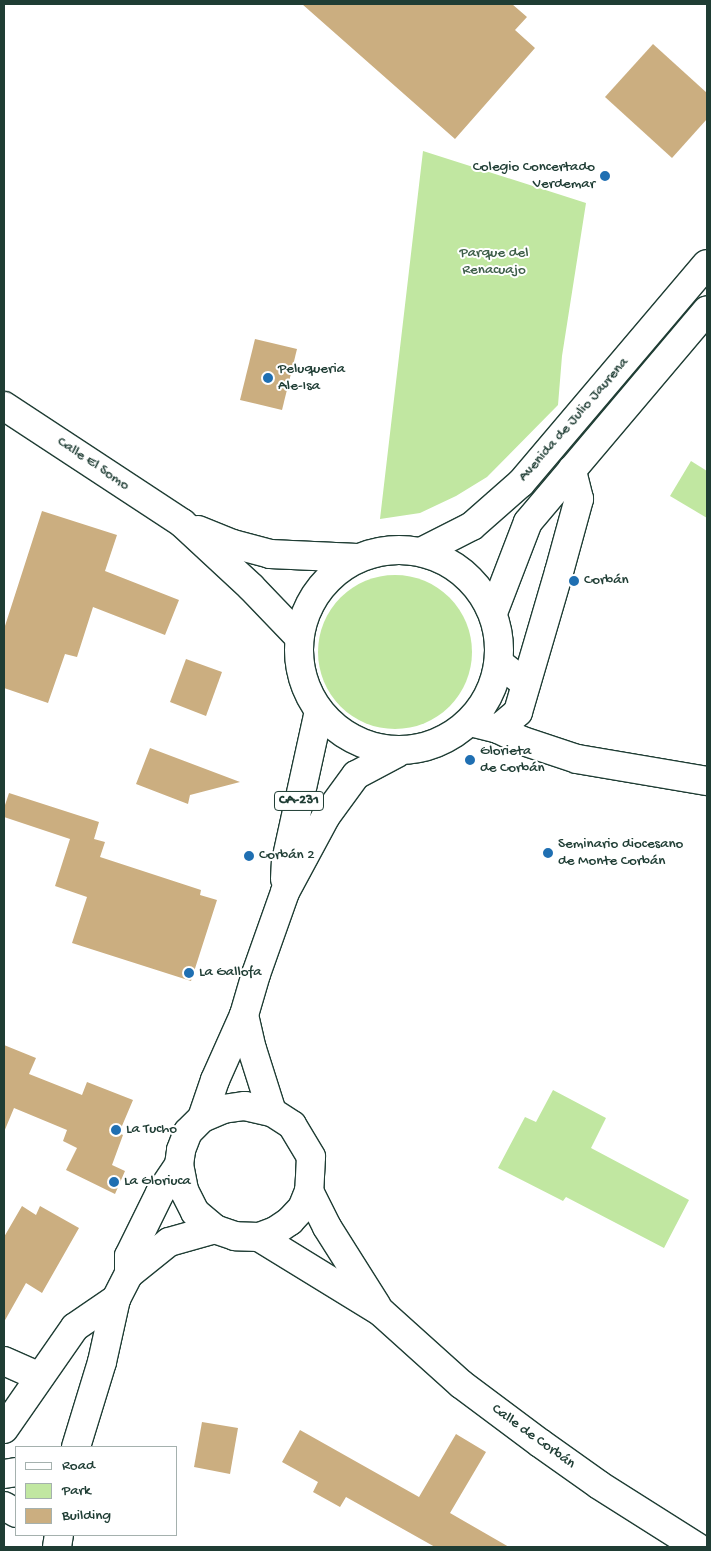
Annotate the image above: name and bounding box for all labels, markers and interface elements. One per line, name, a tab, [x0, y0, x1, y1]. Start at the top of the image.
place label: Colegio Concertado Verdemar	[473, 158, 595, 193]
marker: Colegio Concertado Verdemar	[599, 170, 611, 182]
park label: Parque del Renacuajo	[459, 244, 529, 279]
street label: Avenida de Julio Jaurena	[515, 354, 633, 486]
place label: Peluqueria Ale-Isa	[278, 360, 345, 395]
marker: Peluqueria Ale-Isa	[262, 372, 274, 384]
street label: Calle El Somo	[53, 433, 133, 495]
place label: Corbán	[584, 572, 629, 590]
marker: Corbán	[568, 575, 580, 587]
place label: Glorieta de Corbán	[480, 742, 545, 777]
marker: Glorieta de Corbán	[464, 754, 476, 766]
road number: CA-231	[273, 789, 325, 812]
place label: Seminario diocesano de Monte Corbán	[558, 835, 683, 870]
place label: Corbán 2	[259, 847, 315, 865]
marker: Seminario diocesano de Monte Corbán	[542, 847, 554, 859]
marker: Corbán 2	[243, 850, 255, 862]
place label: La Gallofa	[199, 964, 261, 982]
marker: La Gallofa	[183, 967, 195, 979]
place label: La Tucho	[126, 1121, 177, 1139]
marker: La Tucho	[110, 1124, 122, 1136]
place label: La Gloriuca	[124, 1173, 191, 1191]
marker: La Gloriuca	[108, 1176, 120, 1188]
street label: Calle de Corbán	[488, 1401, 578, 1473]
legend	[15, 1446, 178, 1536]
text: Road	[62, 1457, 95, 1475]
text: Park	[62, 1482, 91, 1500]
text: Building	[62, 1507, 111, 1525]

